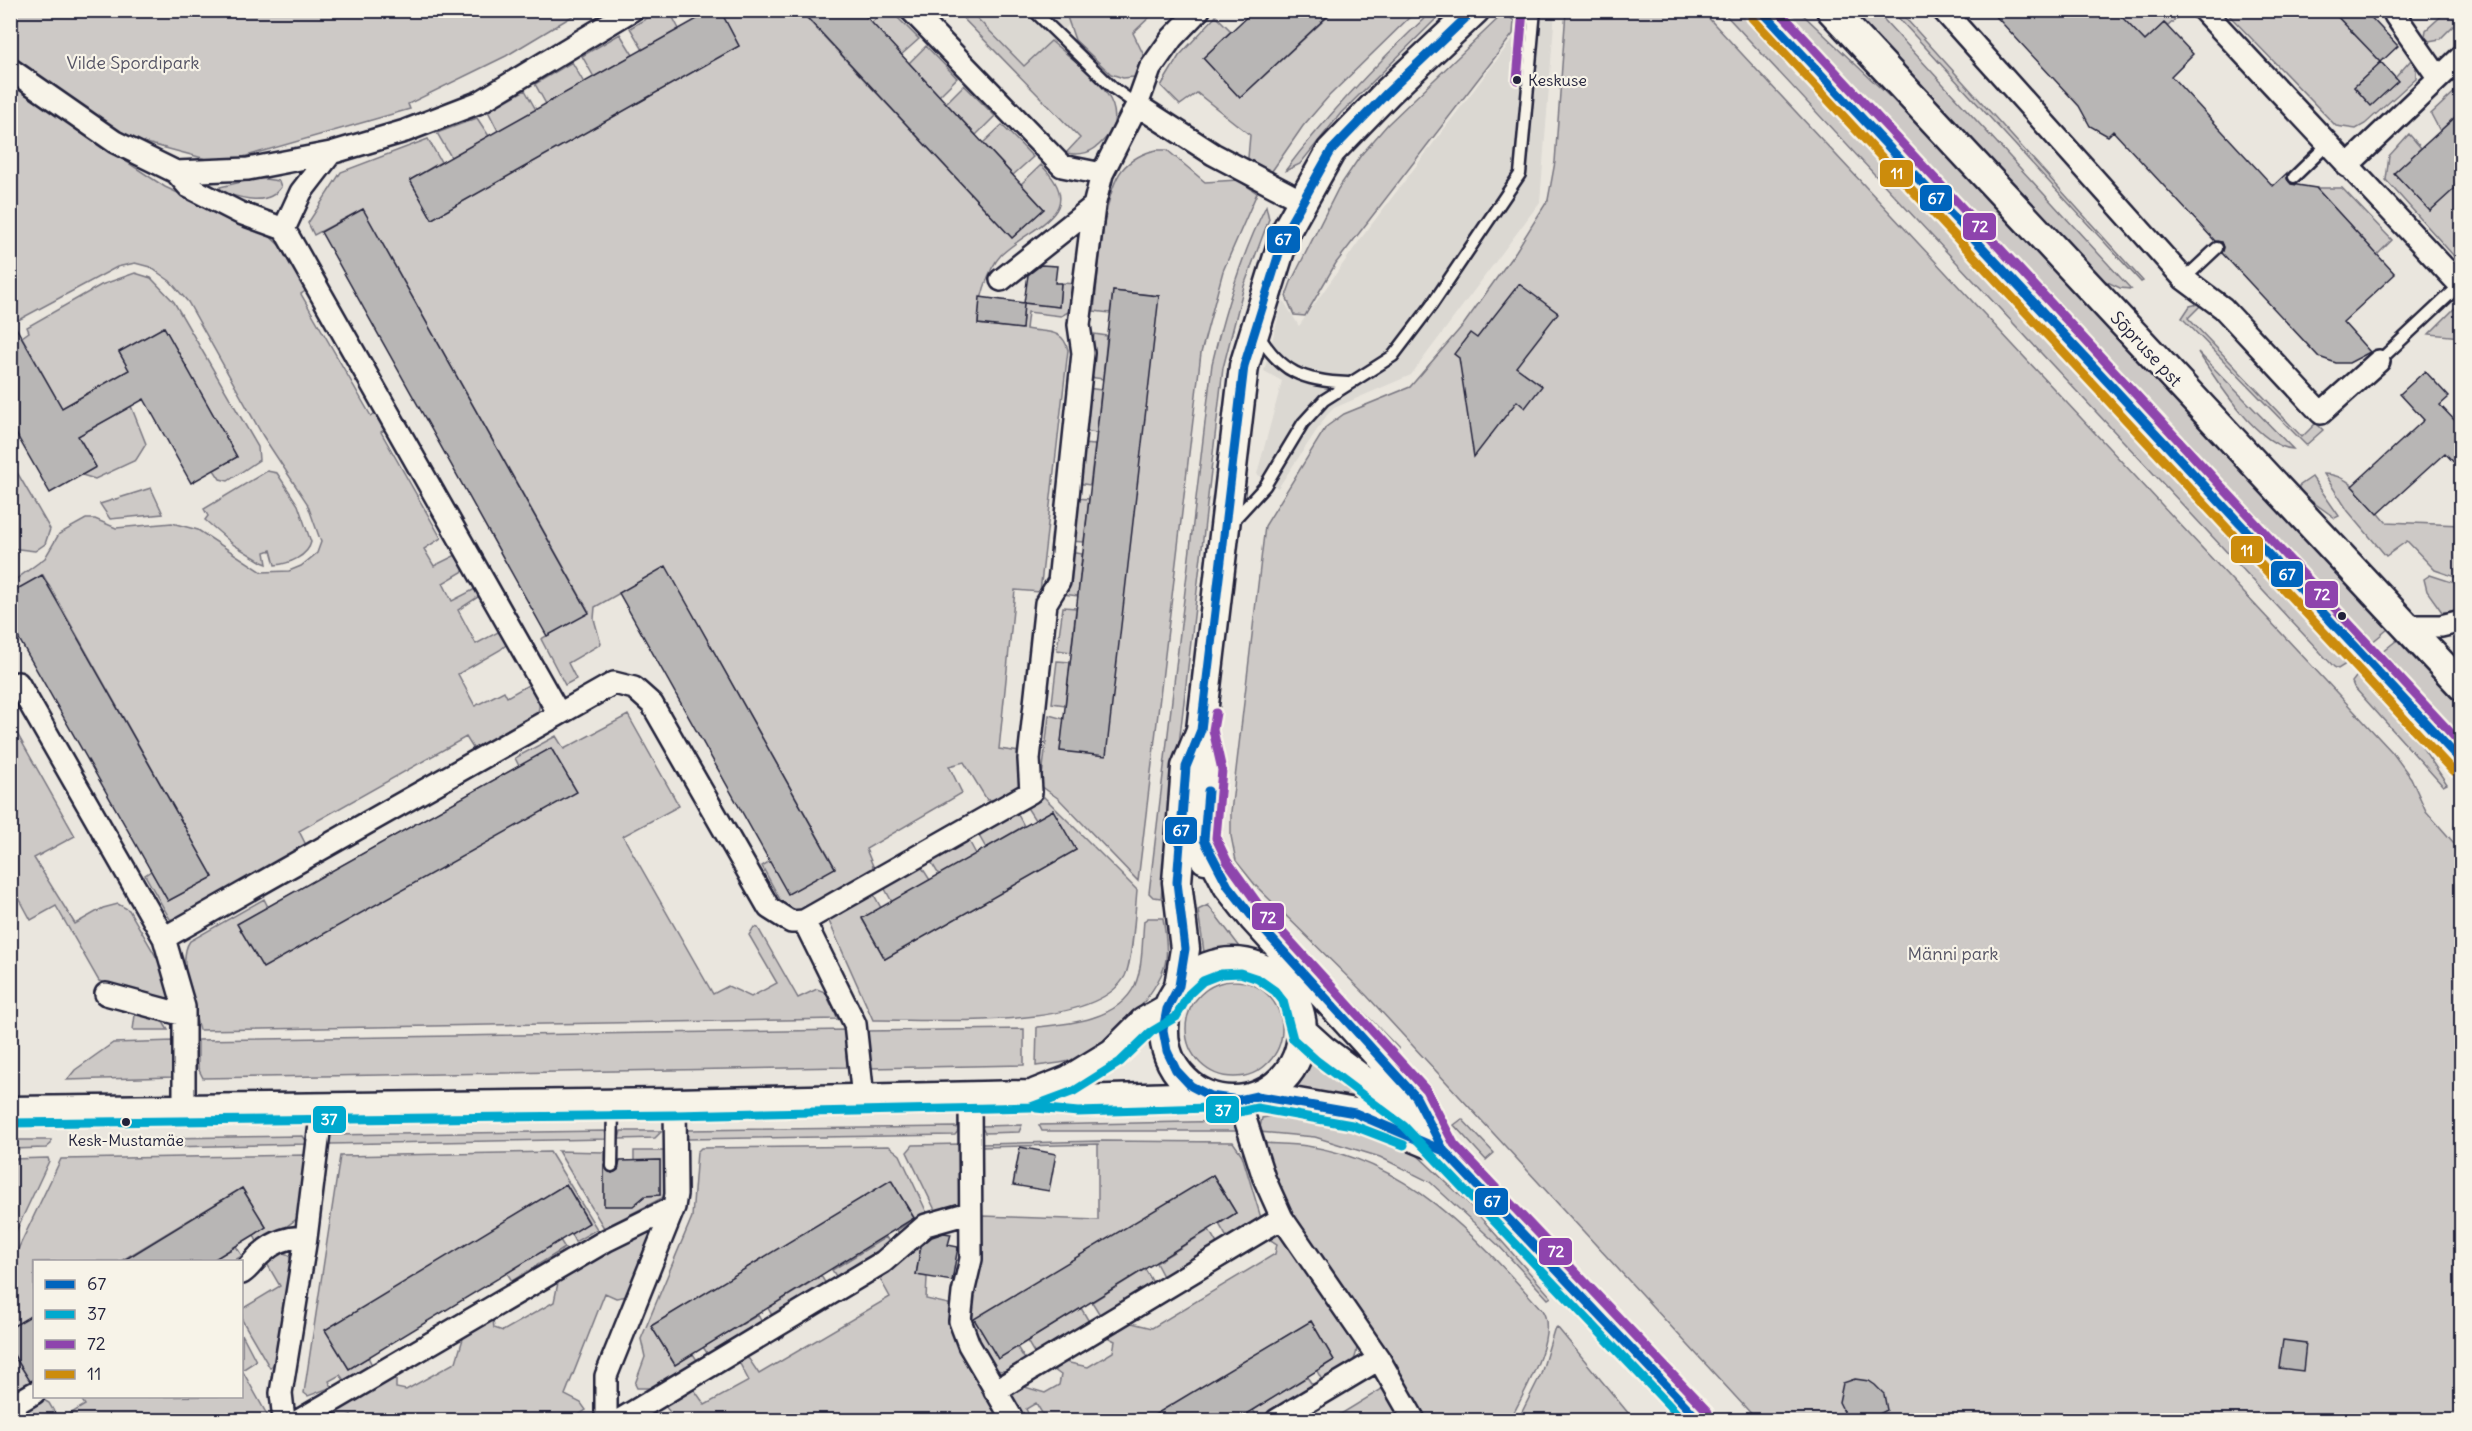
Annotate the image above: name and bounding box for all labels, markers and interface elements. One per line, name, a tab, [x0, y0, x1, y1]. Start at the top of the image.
park label: Vilde Spordipark	[66, 51, 200, 74]
place label: Keskuse	[1528, 70, 1587, 90]
marker: Keskuse	[1511, 74, 1523, 86]
line badge: 11	[1879, 159, 1914, 188]
text: 11	[1891, 163, 1903, 183]
line badge: 67	[1919, 184, 1953, 212]
text: 67	[1927, 188, 1945, 208]
line badge: 72	[1962, 212, 1997, 241]
text: 72	[1972, 216, 1989, 236]
line badge: 67	[1266, 225, 1301, 254]
text: 67	[1274, 229, 1292, 249]
street label: Sõpruse pst	[2106, 306, 2187, 391]
line badge: 11	[2230, 535, 2264, 564]
text: 11	[2241, 540, 2253, 560]
line badge: 67	[2270, 560, 2304, 588]
text: 67	[2278, 564, 2296, 584]
line badge: 72	[2304, 580, 2339, 609]
text: 72	[2314, 584, 2331, 604]
unlabelled marker	[2336, 610, 2348, 622]
line badge: 67	[1164, 816, 1198, 845]
text: 67	[1172, 820, 1190, 840]
line badge: 72	[1251, 902, 1285, 931]
text: 72	[1260, 907, 1277, 927]
park label: Männi park	[1908, 942, 1998, 965]
line badge: 37	[1205, 1095, 1240, 1124]
text: 37	[1215, 1100, 1232, 1120]
line badge: 37	[312, 1105, 347, 1134]
text: 37	[321, 1109, 338, 1129]
marker: Kesk-Mustamäe	[120, 1116, 132, 1128]
place label: Kesk-Mustamäe	[68, 1130, 184, 1150]
line badge: 67	[1474, 1187, 1509, 1216]
text: 67	[1483, 1191, 1501, 1211]
line badge: 72	[1538, 1237, 1573, 1266]
text: 72	[1548, 1241, 1565, 1261]
legend	[33, 1260, 243, 1398]
text: 67	[87, 1272, 106, 1295]
text: 37	[87, 1302, 106, 1325]
text: 72	[87, 1332, 106, 1355]
text: 11	[87, 1362, 101, 1385]

